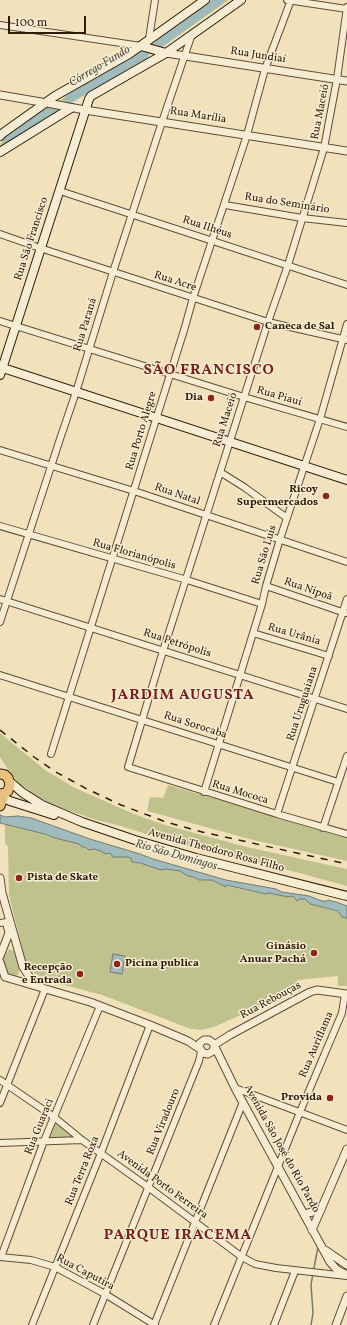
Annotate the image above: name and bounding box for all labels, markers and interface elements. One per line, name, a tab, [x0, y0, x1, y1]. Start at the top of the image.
scale bar	[10, 8, 88, 34]
text: 100 m	[15, 15, 47, 31]
water label: Córrego Fundo	[67, 43, 133, 91]
street label: Rua Jundiaí	[229, 45, 287, 67]
street label: Rua Maceió	[309, 83, 333, 141]
street label: Rua Marília	[169, 105, 227, 127]
street label: Rua do Seminário	[244, 191, 330, 217]
street label: Rua São Francisco	[12, 195, 52, 283]
street label: Rua Ilhéus	[181, 214, 233, 242]
street label: Rua Acre	[152, 269, 198, 295]
street label: Rua Paraná	[72, 297, 100, 353]
place label: Caneca de Sal	[265, 320, 335, 334]
marker: Caneca de Sal	[252, 322, 262, 332]
district label: SÃO FRANCISCO	[143, 362, 275, 380]
street label: Rua Piauí	[255, 384, 303, 410]
street label: Rua Porto Alegre	[124, 390, 160, 472]
place label: Dia	[185, 391, 203, 405]
street label: Rua Maceió	[211, 391, 241, 449]
marker: Dia	[206, 393, 216, 403]
street label: Rua Natal	[152, 481, 202, 509]
place label: Ricoy Supermercados	[237, 483, 318, 509]
marker: Ricoy Supermercados	[321, 491, 331, 501]
street label: Rua São Luís	[250, 524, 280, 586]
street label: Rua Florianópolis	[91, 537, 177, 573]
street label: Rua Nipoã	[282, 576, 334, 604]
street label: Rua Urânia	[266, 621, 322, 649]
street label: Rua Petrópolis	[141, 627, 213, 661]
street label: Rua Uruguaiana	[285, 665, 321, 743]
district label: JARDIM AUGUSTA	[111, 687, 255, 705]
street label: Rua Sorocaba	[162, 710, 228, 742]
street label: Rua Mococa	[210, 778, 270, 808]
street label: Avenida Theodoro Rosa Filho	[146, 826, 286, 876]
water label: Rio São Domingos	[133, 837, 219, 875]
place label: Pista de Skate	[27, 871, 98, 885]
marker: Pista de Skate	[14, 873, 24, 883]
place label: Ginásio Anuar Pachá	[240, 940, 306, 966]
marker: Ginásio Anuar Pachá	[309, 948, 319, 958]
place label: Picina publica	[125, 957, 199, 971]
marker: Picina publica	[112, 959, 122, 969]
place label: Recepção e Entrada	[22, 961, 72, 987]
marker: Recepção e Entrada	[75, 969, 85, 979]
street label: Rua Rebouças	[238, 979, 304, 1023]
street label: Rua Auriflama	[297, 1010, 337, 1080]
street label: Avenida São José do Rio Pardo	[240, 1083, 322, 1215]
street label: Rua Viradouro	[145, 1087, 183, 1157]
place label: Provida	[281, 1091, 322, 1105]
marker: Provida	[325, 1093, 335, 1103]
street label: Rua Guaraci	[23, 1097, 57, 1157]
street label: Rua Terra Roxa	[63, 1135, 103, 1207]
street label: Avenida Porto Ferreira	[114, 1148, 210, 1222]
district label: PARQUE IRACEMA	[104, 1227, 252, 1245]
street label: Rua Caputira	[54, 1252, 116, 1294]

